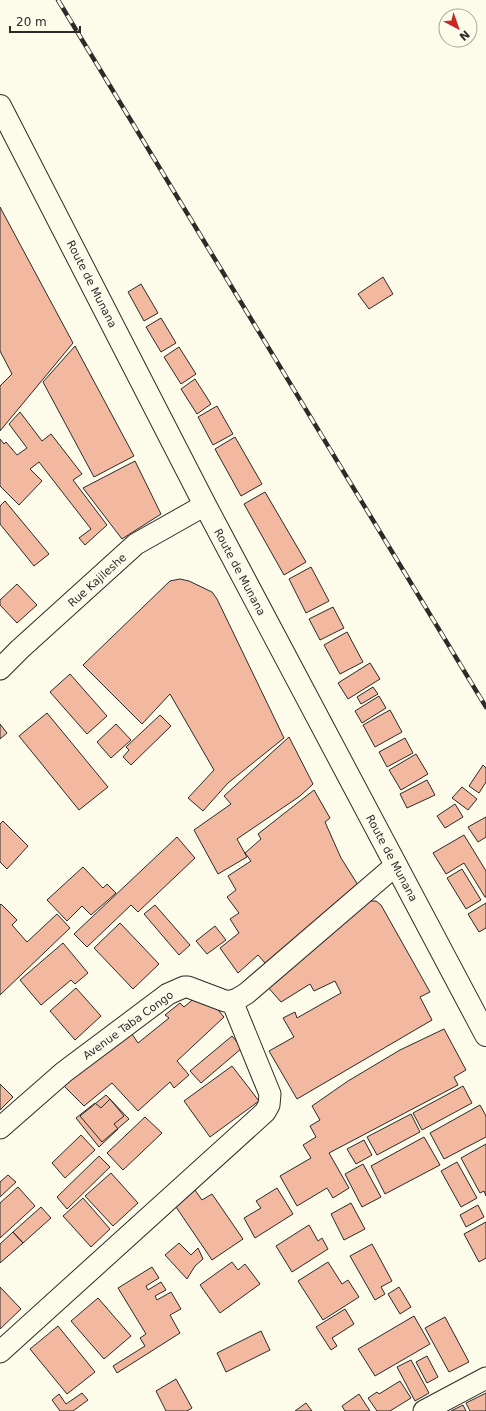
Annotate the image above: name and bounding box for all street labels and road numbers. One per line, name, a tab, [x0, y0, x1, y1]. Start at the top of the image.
street label: Route de Munana	[64, 238, 119, 330]
street label: Route de Munana	[211, 527, 268, 618]
street label: Rue Kajileshe	[66, 551, 129, 610]
street label: Route de Munana	[363, 813, 420, 904]
street label: Avenue Taba Congo	[81, 988, 176, 1062]

